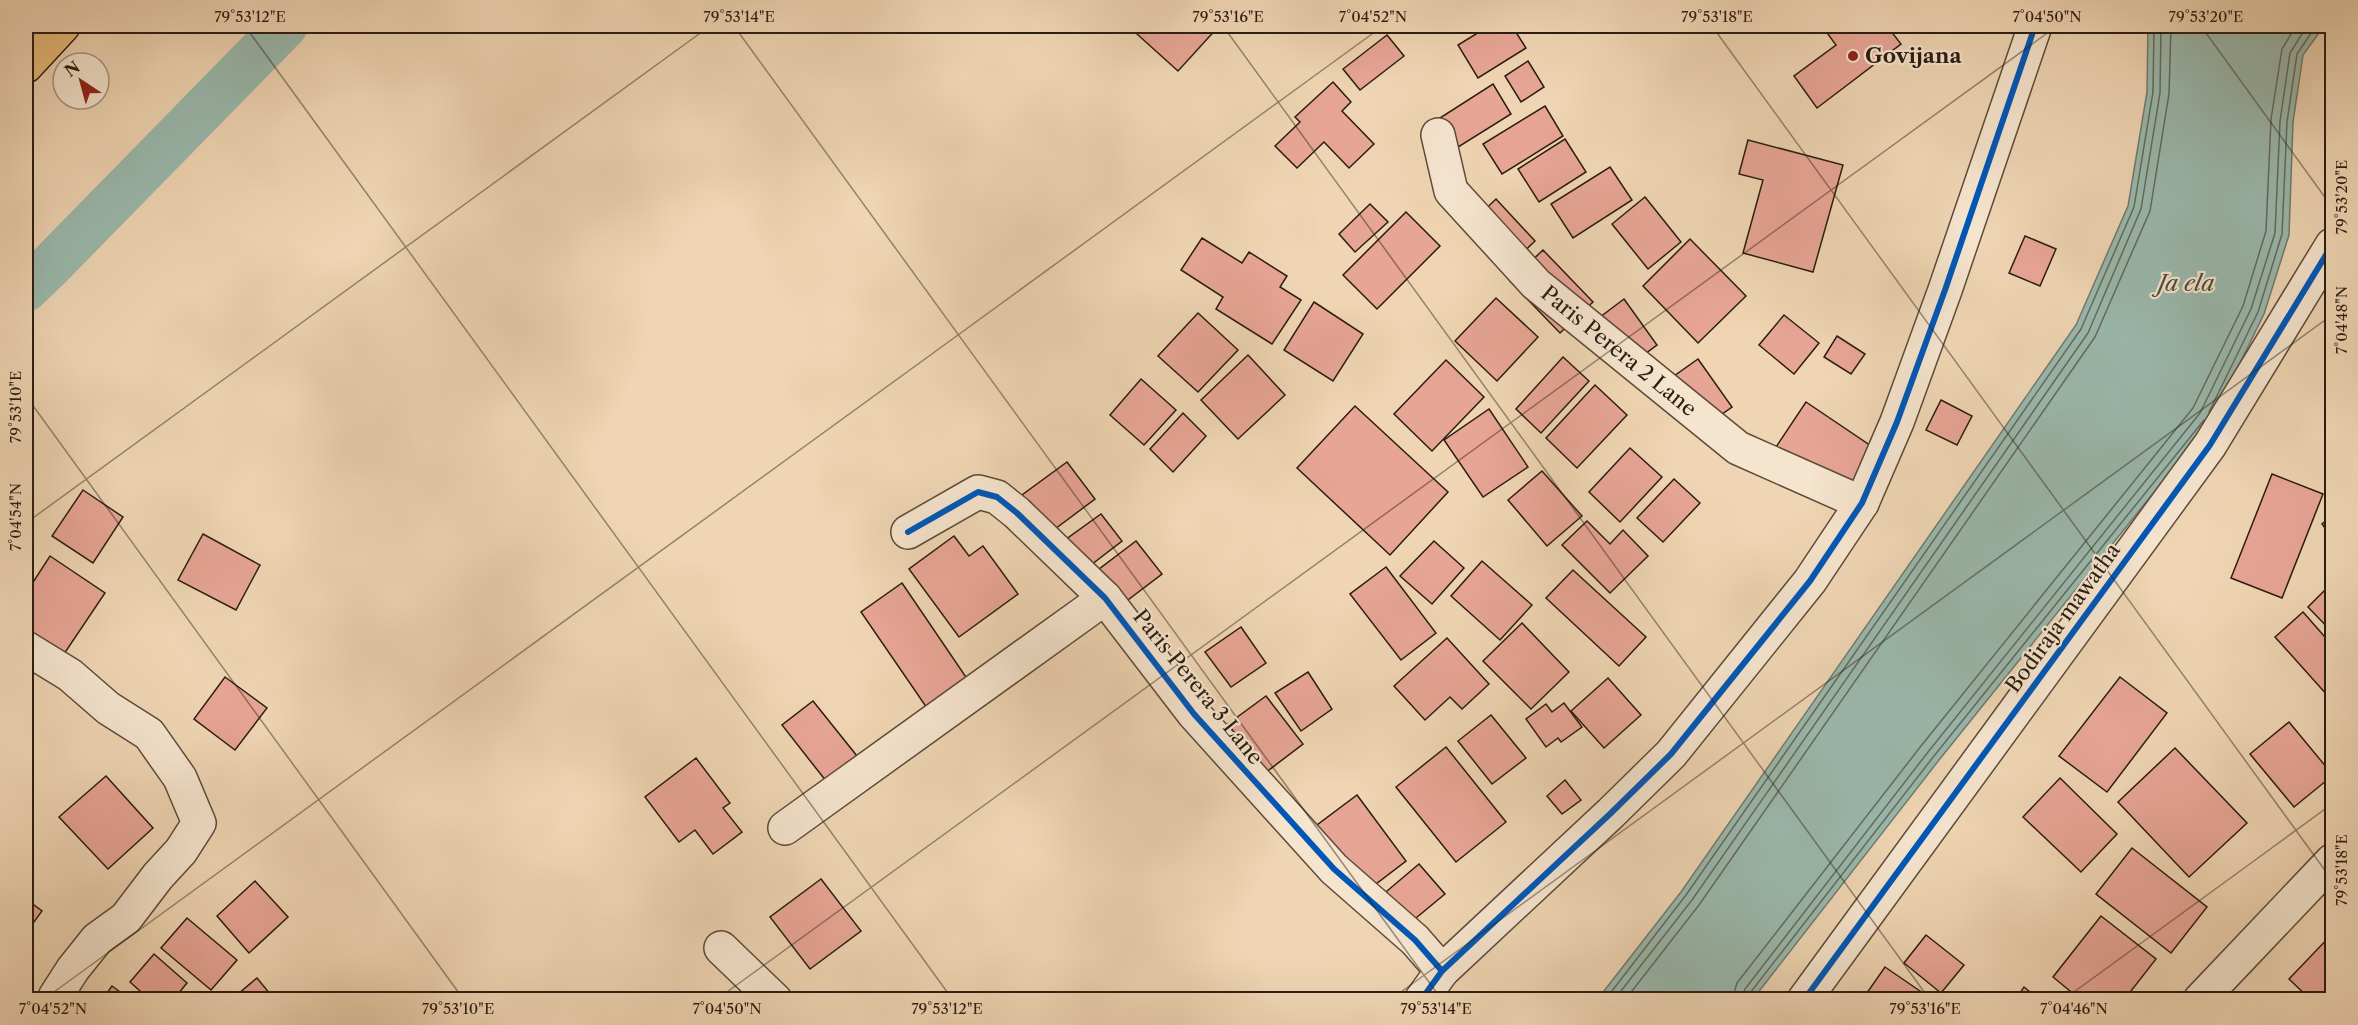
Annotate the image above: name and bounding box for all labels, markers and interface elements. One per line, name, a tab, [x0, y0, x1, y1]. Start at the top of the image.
text: 79°53'12"E	[214, 7, 286, 26]
text: 79°53'14"E	[703, 7, 775, 26]
text: 79°53'16"E	[1192, 7, 1264, 26]
text: 7°04'52"N	[1339, 7, 1407, 26]
text: 79°53'18"E	[1681, 7, 1753, 26]
text: 7°04'50"N	[2012, 7, 2082, 26]
text: 79°53'20"E	[2169, 7, 2243, 26]
place label: Govijana	[1865, 43, 1962, 68]
marker: Govijana	[1846, 49, 1860, 63]
north arrow	[51, 51, 111, 111]
text: N	[61, 57, 84, 81]
text: 79°53'20"E	[2332, 160, 2351, 234]
water label: Ja ela	[2152, 270, 2214, 297]
street label: Paris Perera 2 Lane	[1536, 280, 1702, 421]
text: 7°04'48"N	[2332, 286, 2351, 354]
text: 79°53'10"E	[6, 371, 25, 443]
text: 7°04'54"N	[6, 483, 25, 551]
street label: Bodiraja mawatha	[2000, 537, 2126, 697]
street label: Paris Perera 3 Lane	[1128, 604, 1269, 769]
text: 79°53'18"E	[2332, 834, 2351, 906]
text: 7°04'52"N	[19, 999, 87, 1018]
text: 79°53'10"E	[422, 999, 494, 1018]
text: 7°04'50"N	[692, 999, 762, 1018]
text: 79°53'12"E	[911, 999, 983, 1018]
text: 79°53'14"E	[1400, 999, 1472, 1018]
text: 79°53'16"E	[1889, 999, 1961, 1018]
text: 7°04'46"N	[2040, 999, 2108, 1018]

